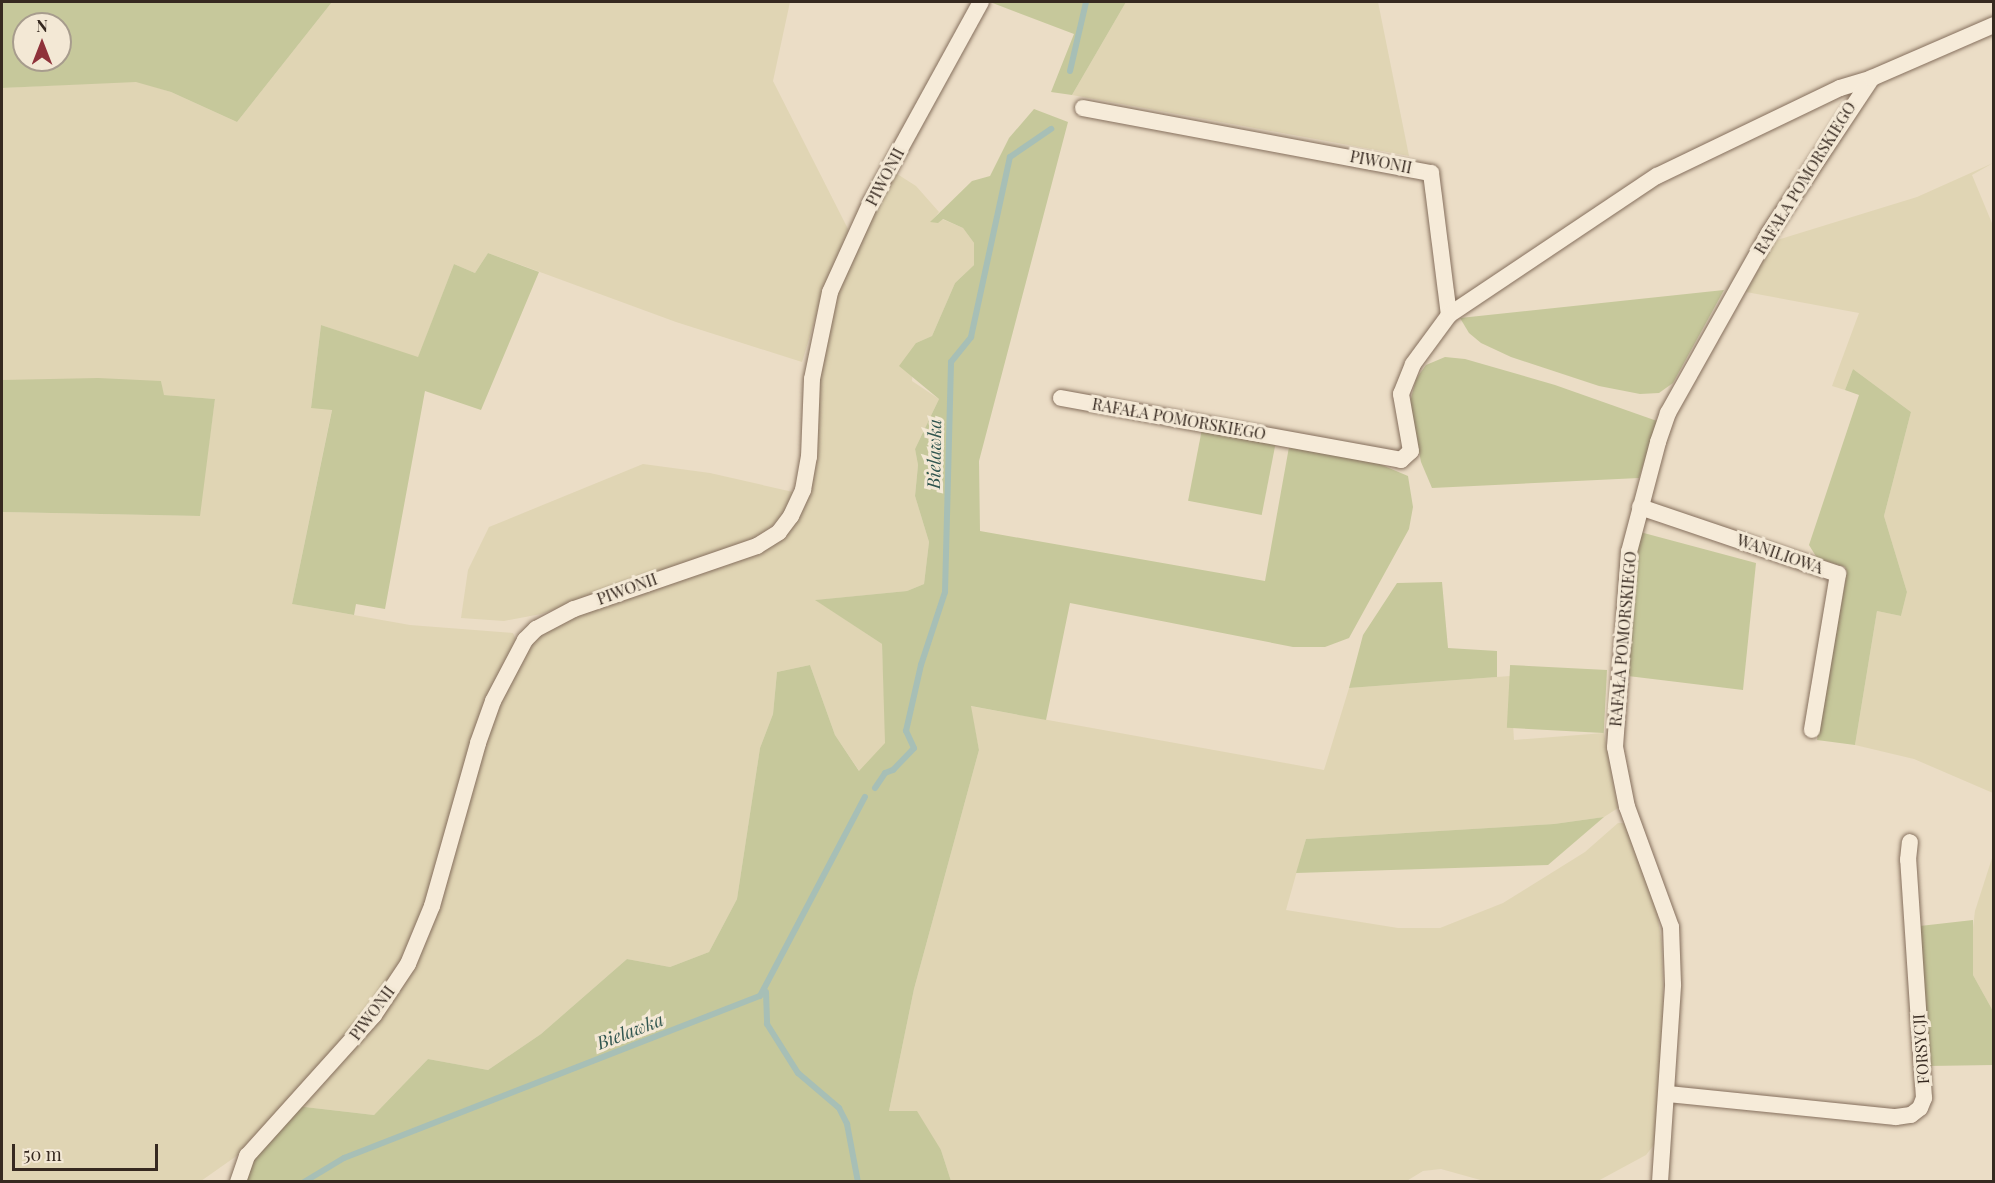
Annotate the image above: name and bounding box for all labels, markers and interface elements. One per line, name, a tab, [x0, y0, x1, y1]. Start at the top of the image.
north arrow	[12, 12, 72, 72]
text: N	[36, 15, 48, 36]
street label: RAFAŁA POMORSKIEGO	[1750, 98, 1860, 258]
street label: PIWONII	[862, 145, 908, 209]
street label: PIWONII	[1348, 147, 1414, 177]
street label: RAFAŁA POMORSKIEGO	[1091, 394, 1267, 444]
water label: Bielawka	[923, 419, 945, 489]
street label: WANILIOWA	[1734, 530, 1826, 578]
street label: RAFAŁA POMORSKIEGO	[1606, 550, 1640, 728]
street label: PIWONII	[594, 569, 660, 609]
street label: PIWONII	[345, 982, 399, 1044]
water label: Bielawka	[593, 1008, 667, 1054]
street label: FORSYCJI	[1909, 1013, 1933, 1085]
scale bar	[15, 1132, 160, 1170]
text: 50 m	[23, 1142, 62, 1166]

